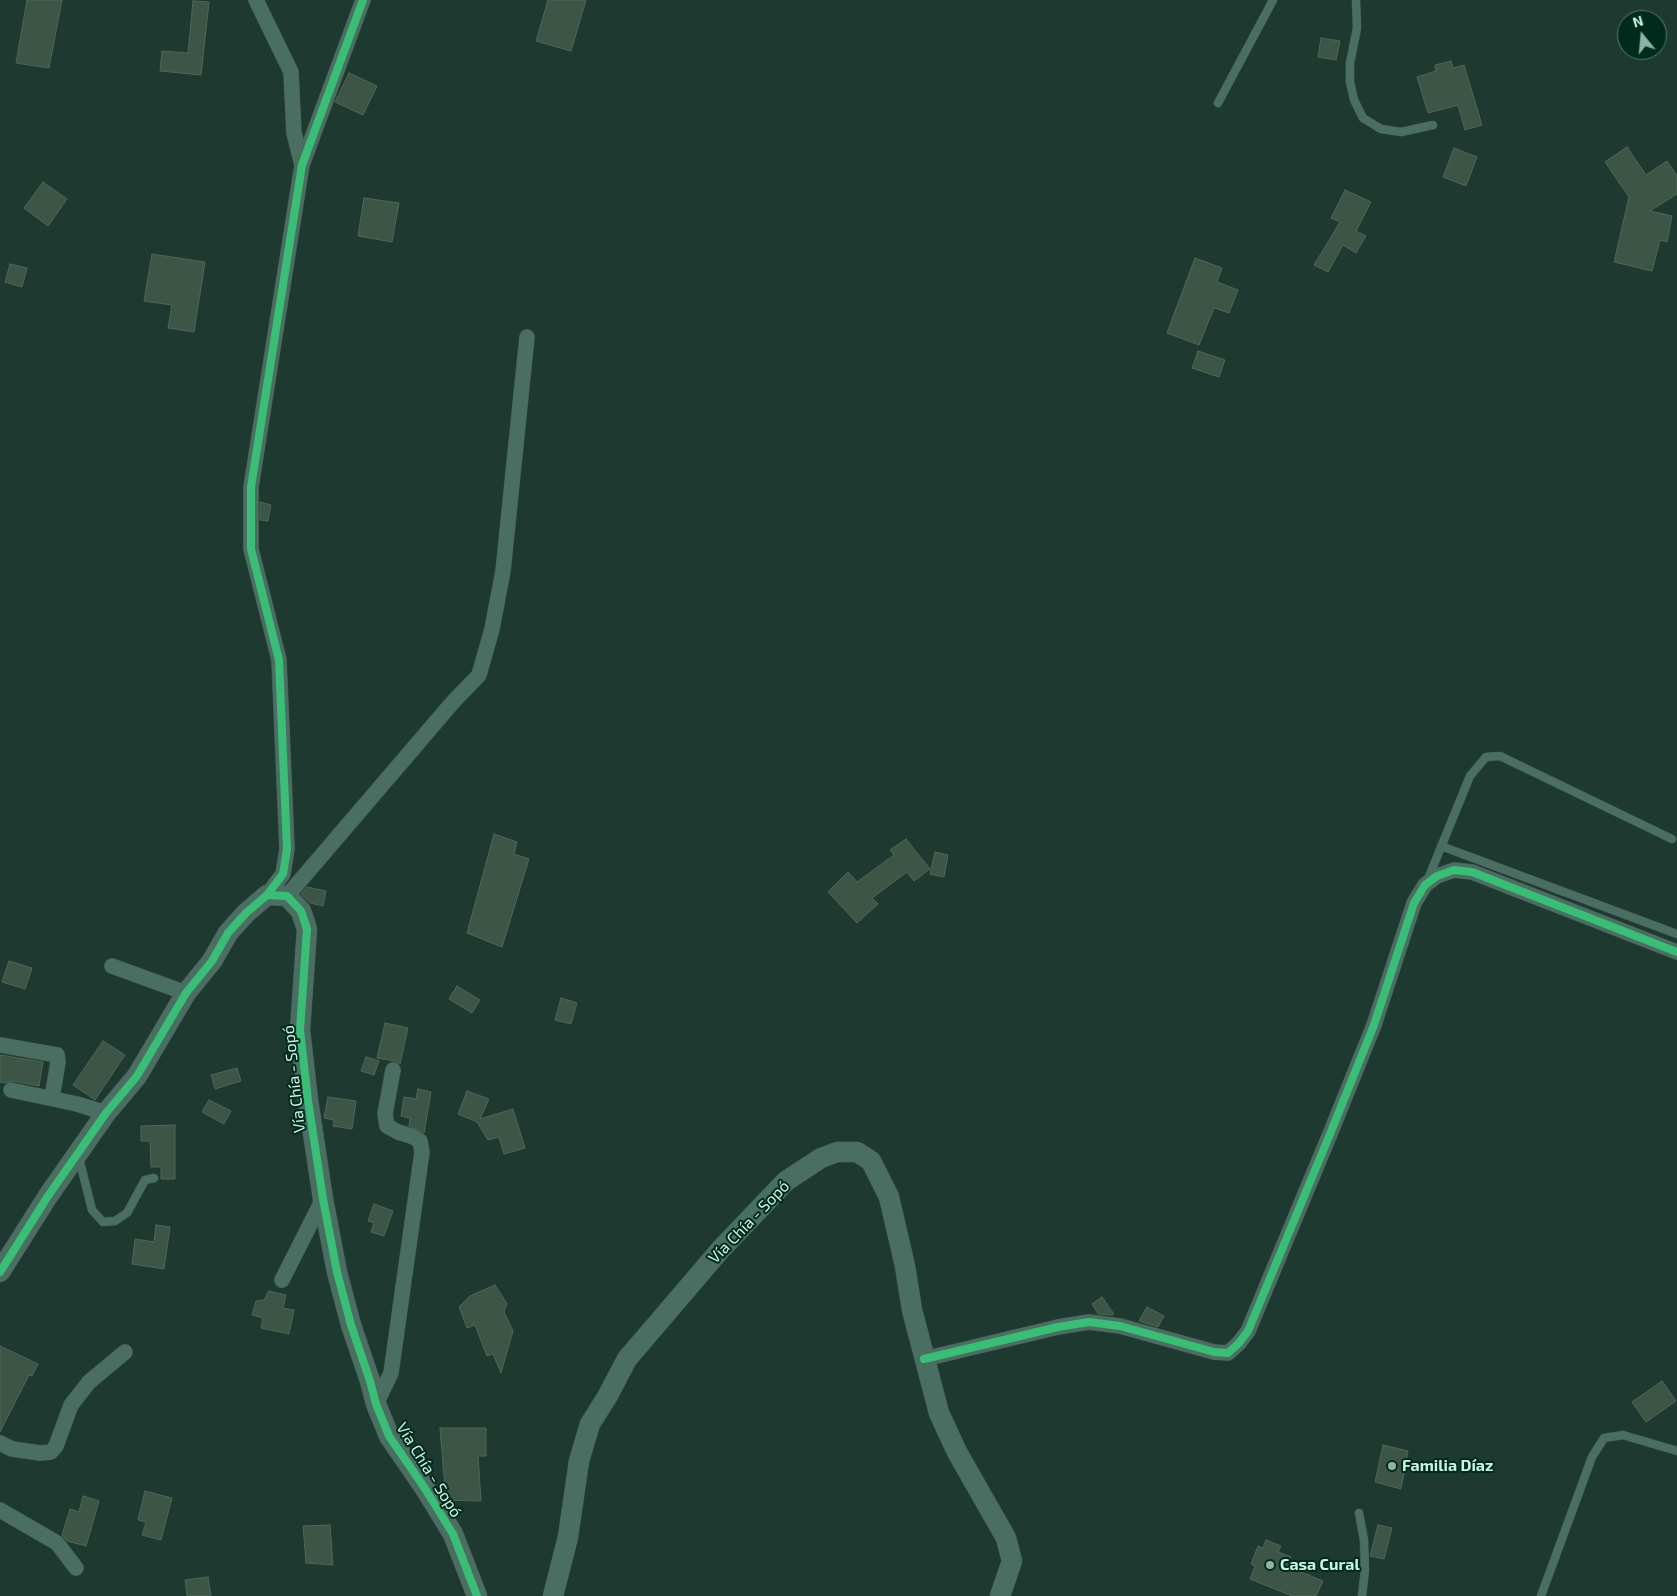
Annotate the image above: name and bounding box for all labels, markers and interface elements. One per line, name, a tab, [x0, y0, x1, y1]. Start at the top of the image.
north arrow	[1617, 10, 1667, 60]
text: N	[1630, 12, 1645, 31]
street label: Vía Chía - Sopó	[279, 1024, 309, 1134]
street label: Vía Chía - Sopó	[705, 1176, 793, 1268]
street label: Vía Chía - Sopó	[392, 1419, 466, 1521]
place label: Familia Díaz	[1402, 1456, 1493, 1476]
marker: Familia Díaz	[1386, 1460, 1398, 1472]
place label: Casa Cural	[1280, 1555, 1360, 1575]
marker: Casa Cural	[1264, 1559, 1276, 1571]

